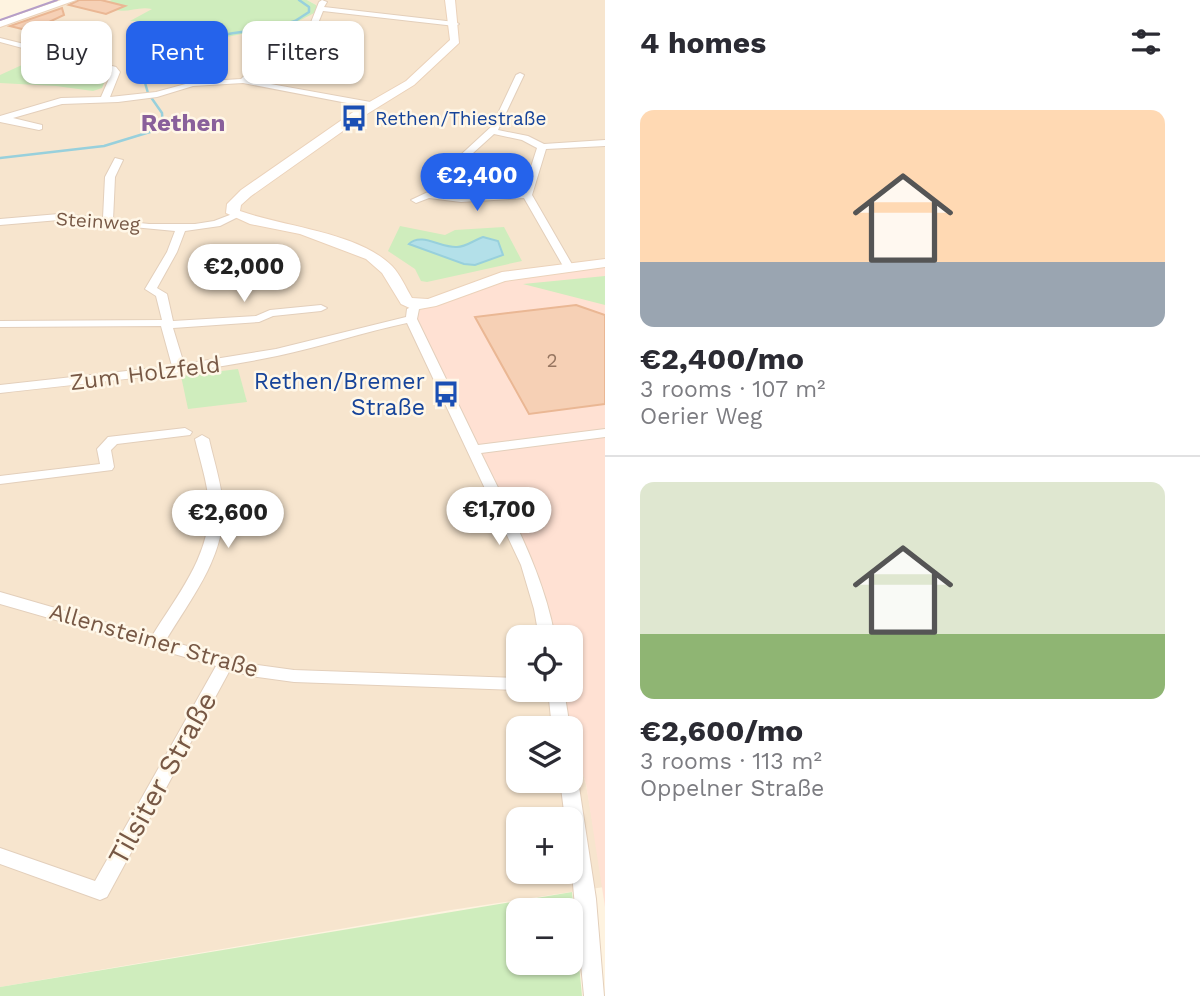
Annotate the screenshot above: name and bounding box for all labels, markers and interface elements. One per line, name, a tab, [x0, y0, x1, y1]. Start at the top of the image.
chip: Buy	[21, 21, 112, 84]
chip: Rent	[126, 21, 228, 84]
chip: Filters	[242, 21, 364, 84]
icon: filters	[1127, 23, 1165, 61]
text: 4 homes	[640, 25, 766, 60]
bus stop icon: Rethen/Thiestraße	[339, 103, 369, 133]
place label: Rethen/Thiestraße	[375, 107, 547, 130]
district label: Rethen	[141, 109, 225, 137]
pin: €2,400	[420, 154, 534, 213]
icon: home	[840, 155, 966, 281]
text: €2,400	[437, 162, 517, 189]
street label: Steinweg	[55, 207, 142, 236]
pin: €2,000	[187, 244, 301, 304]
text: €2,000	[204, 253, 284, 280]
text: €2,400/mo	[640, 341, 804, 376]
house number: 2	[546, 349, 558, 372]
street label: Zum Holzfeld	[68, 351, 222, 396]
place label: Rethen/Bremer Straße	[254, 368, 425, 421]
text: 3 rooms · 107 m²	[640, 376, 826, 403]
bus stop icon: Rethen/Bremer Straße	[431, 379, 461, 409]
text: Oerier Weg	[640, 403, 762, 430]
pin: €1,700	[442, 488, 556, 547]
pin: €2,600	[171, 490, 285, 550]
text: €1,700	[462, 496, 536, 523]
text: €2,600	[188, 499, 268, 526]
icon: home	[840, 527, 966, 653]
street label: Allensteiner Straße	[46, 598, 261, 683]
map controls	[506, 625, 583, 975]
button: locate	[506, 625, 583, 702]
street label: Tilsiter Straße	[101, 686, 224, 871]
text: €2,600/mo	[640, 713, 803, 748]
button: layers	[506, 716, 583, 793]
text: 3 rooms · 113 m²	[640, 748, 822, 775]
text: Oppelner Straße	[640, 775, 824, 802]
button: +	[506, 807, 583, 884]
button: −	[506, 898, 583, 975]

